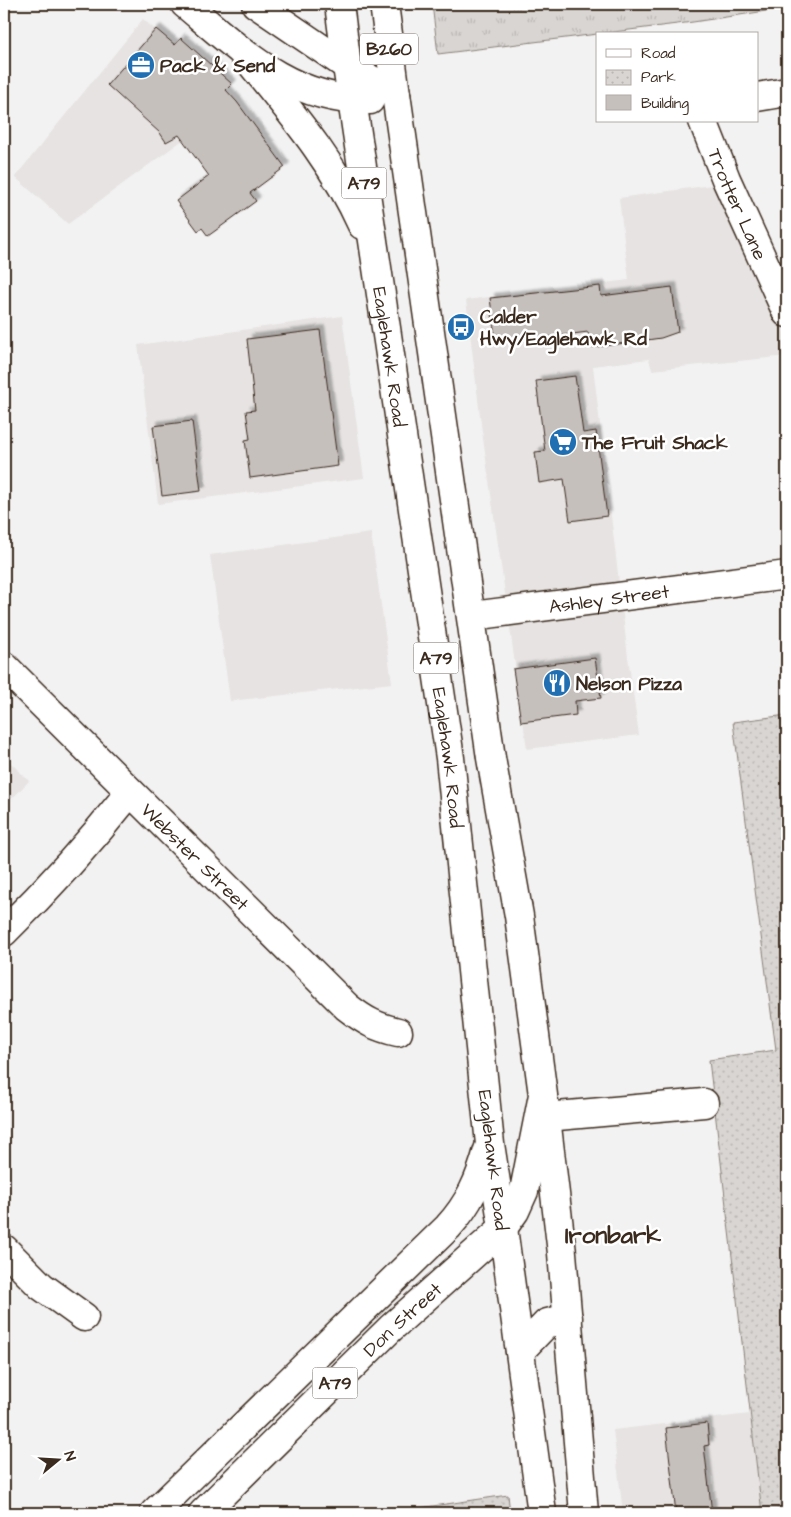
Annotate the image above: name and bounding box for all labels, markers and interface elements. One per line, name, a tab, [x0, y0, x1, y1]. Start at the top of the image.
legend	[596, 32, 758, 122]
road number: B260	[360, 34, 418, 64]
text: Road	[641, 43, 676, 64]
office icon: Pack & Send	[126, 50, 156, 80]
place label: Pack & Send	[160, 53, 275, 80]
text: Park	[641, 67, 676, 88]
text: Building	[641, 93, 689, 115]
street label: Trotter Lane	[700, 145, 773, 265]
road number: A79	[342, 168, 386, 198]
street label: Eaglehawk Road	[365, 285, 413, 429]
place label: Calder Hwy/Eaglehawk Rd	[480, 304, 647, 354]
bus stop icon: Calder Hwy/Eaglehawk Rd	[446, 312, 476, 342]
supermarket icon: The Fruit Shack	[548, 427, 578, 457]
place label: The Fruit Shack	[581, 430, 728, 457]
street label: Ashley Street	[547, 578, 671, 621]
road number: A79	[414, 642, 458, 674]
restaurant icon: Nelson Pizza	[542, 668, 572, 698]
place label: Nelson Pizza	[576, 671, 682, 698]
street label: Eaglehawk Road	[425, 686, 469, 830]
street label: Webster Street	[134, 797, 255, 918]
street label: Eaglehawk Road	[470, 1088, 515, 1232]
district label: Ironbark	[565, 1219, 661, 1253]
street label: Don Street	[358, 1276, 449, 1363]
road number: A79	[312, 1368, 358, 1399]
north arrow	[32, 1434, 82, 1484]
text: N	[59, 1449, 80, 1464]

